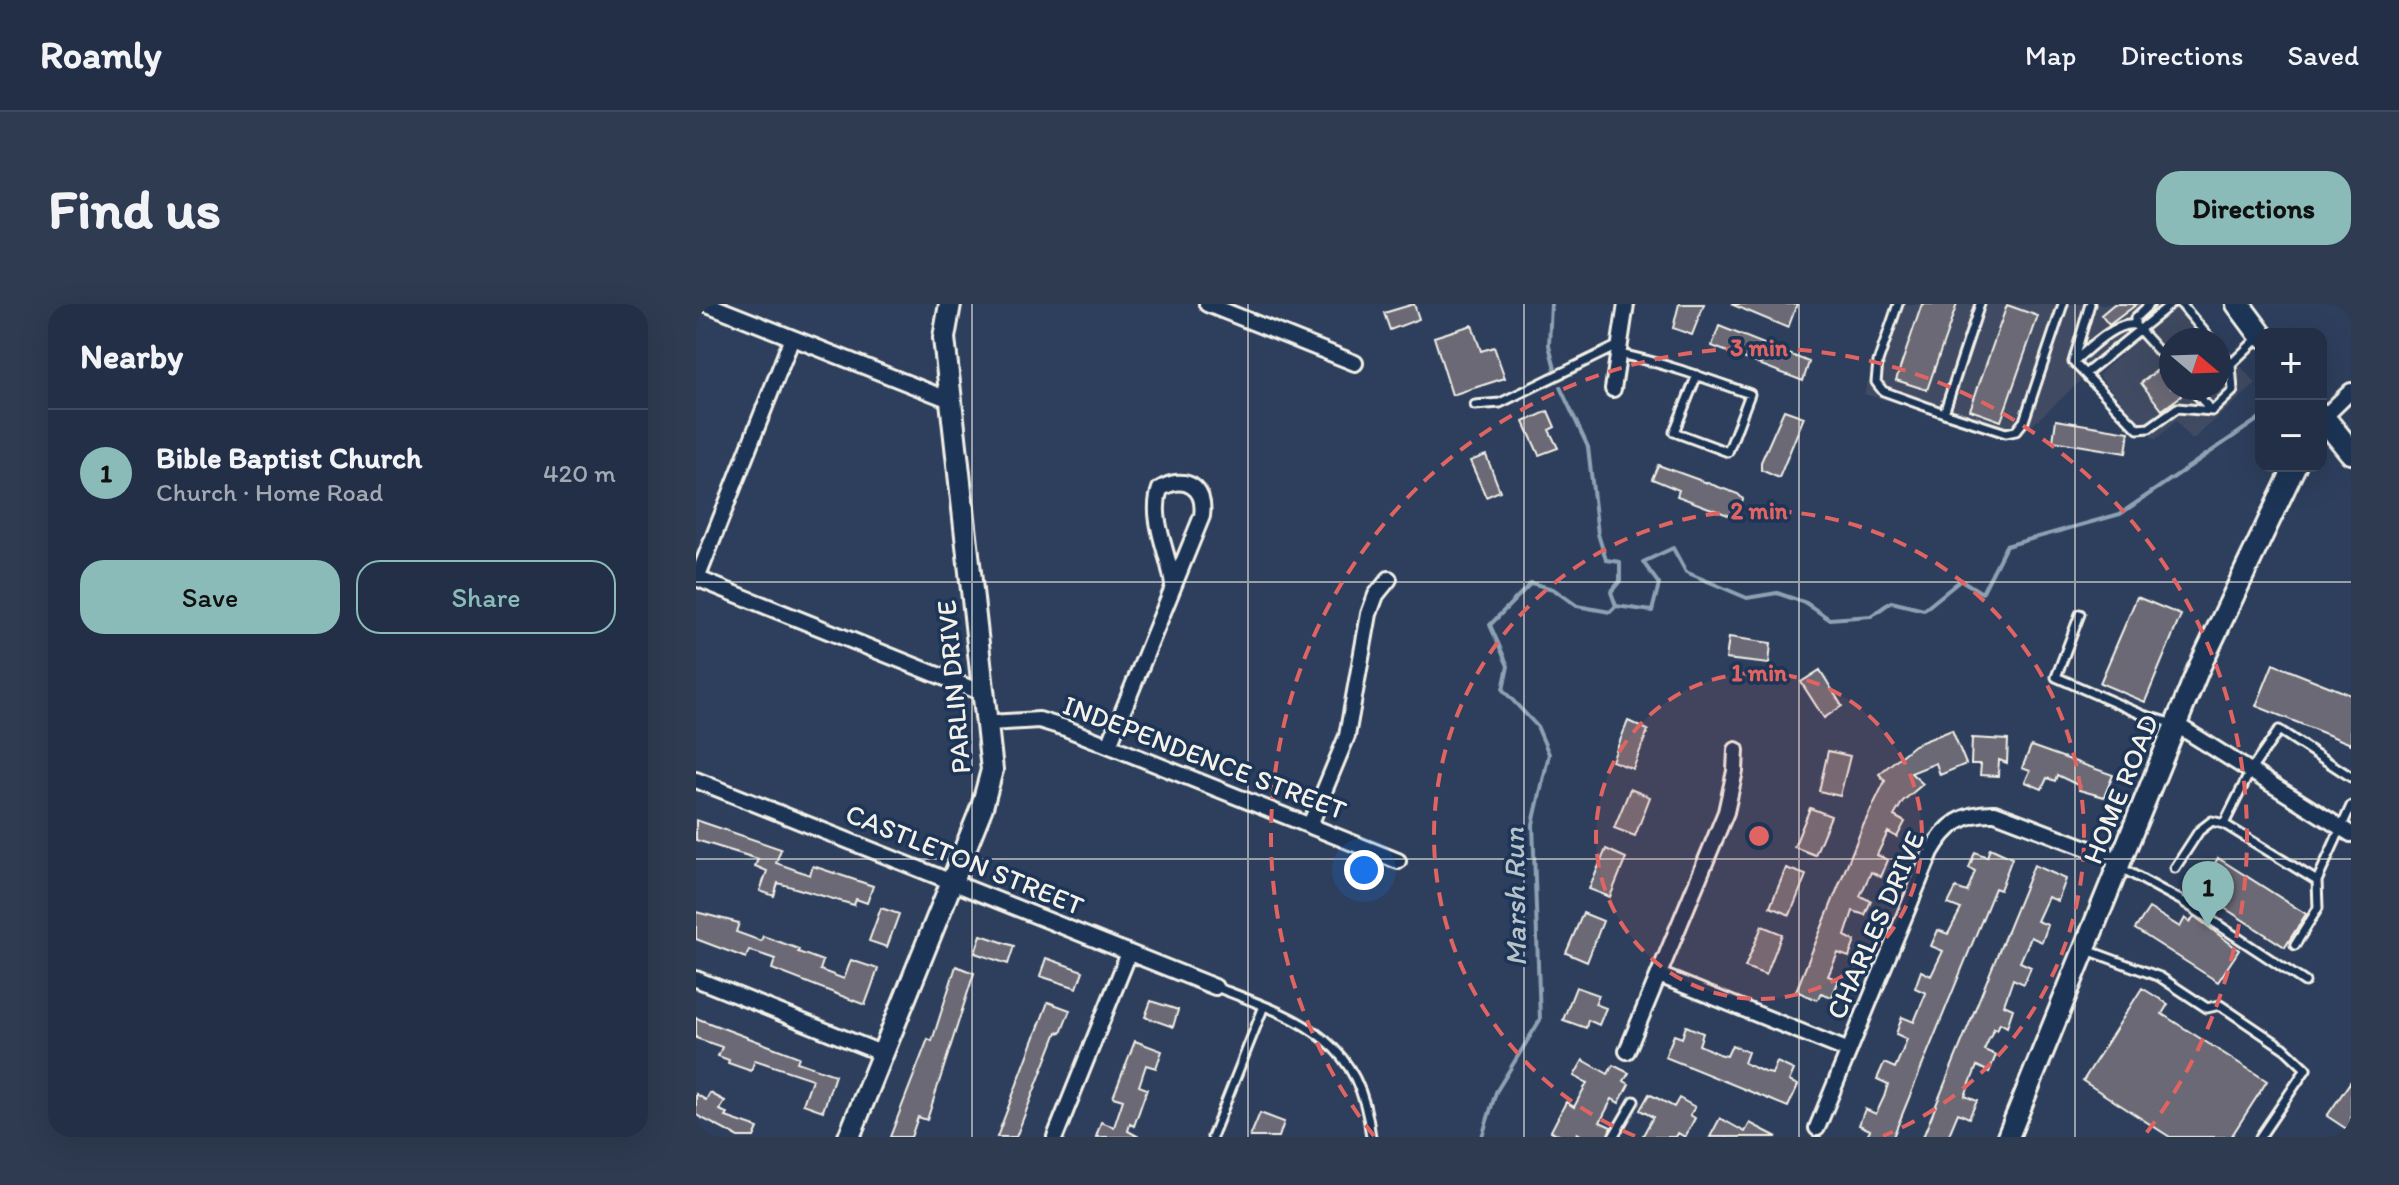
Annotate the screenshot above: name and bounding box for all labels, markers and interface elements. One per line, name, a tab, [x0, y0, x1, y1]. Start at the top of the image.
text: Roamly	[40, 32, 162, 78]
text: Map	[2025, 38, 2076, 72]
text: Directions	[2120, 38, 2244, 72]
text: Saved	[2288, 38, 2359, 72]
button: Directions	[2156, 171, 2351, 245]
text: Find us	[48, 175, 221, 242]
north arrow	[2159, 328, 2231, 400]
map controls	[2255, 328, 2327, 472]
button: +	[2255, 328, 2327, 400]
text: 3 min	[1730, 333, 1788, 362]
text: Nearby	[80, 336, 183, 377]
button: −	[2255, 400, 2327, 472]
text: Bible Baptist Church	[156, 439, 422, 476]
text: 1	[100, 457, 112, 489]
text: 420 m	[543, 457, 616, 489]
text: Church · Home Road	[156, 476, 383, 508]
text: 2 min	[1730, 496, 1788, 525]
button: Save	[80, 560, 340, 634]
button: Share	[356, 560, 616, 634]
street label: PARLIN DRIVE	[928, 599, 978, 775]
text: 1 min	[1731, 658, 1787, 687]
street label: INDEPENDENCE STREET	[1059, 687, 1352, 827]
street label: HOME ROAD	[2075, 709, 2165, 869]
street label: CASTLETON STREET	[841, 796, 1089, 922]
centre of rings	[1745, 822, 1773, 850]
street label: CHARLES DRIVE	[1818, 826, 1932, 1024]
water label: Marsh Run	[1495, 827, 1534, 967]
your location	[1344, 850, 1384, 890]
pin: 1	[2182, 861, 2234, 927]

